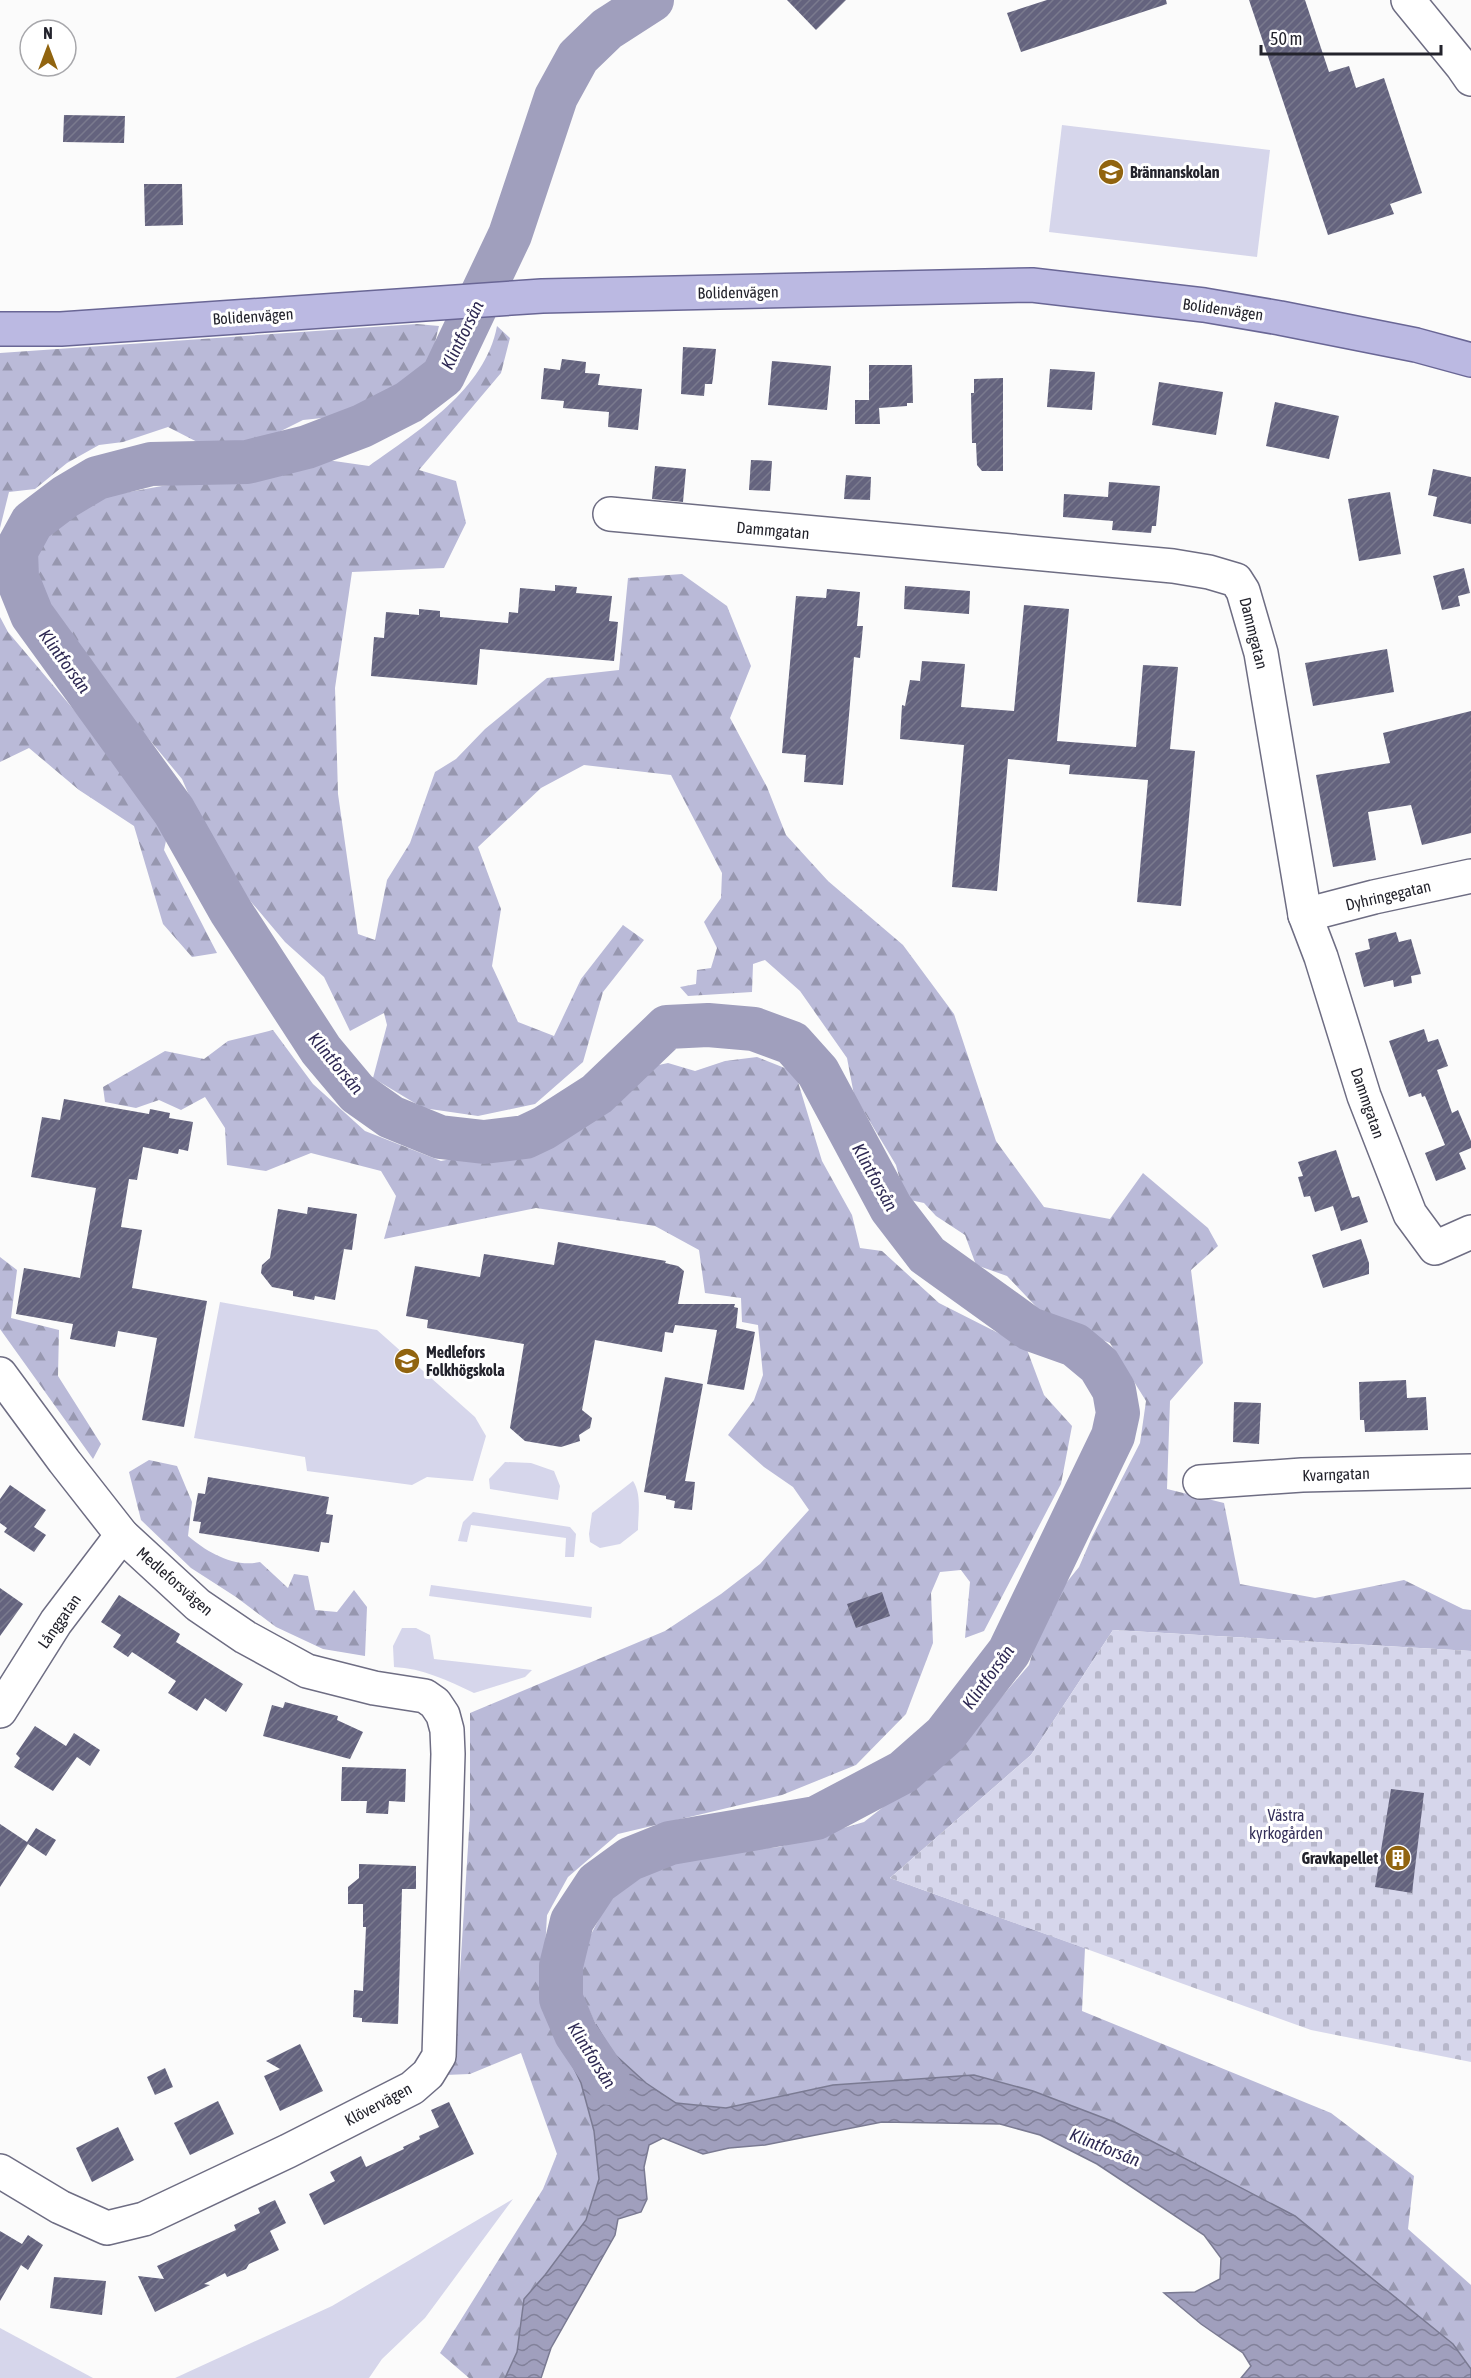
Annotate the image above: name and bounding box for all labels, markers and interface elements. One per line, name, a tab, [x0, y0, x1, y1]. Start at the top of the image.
north arrow	[18, 18, 78, 78]
scale bar	[1261, 18, 1441, 56]
text: N	[43, 24, 53, 42]
text: 50 m	[1270, 28, 1302, 49]
school or university icon: Brännanskolan	[1096, 157, 1126, 187]
place label: Brännanskolan	[1130, 163, 1220, 181]
street label: Bolidenvägen	[697, 282, 779, 303]
street label: Bolidenvägen	[1181, 294, 1264, 325]
water label: Klintforsån	[436, 297, 488, 373]
street label: Bolidenvägen	[212, 304, 294, 329]
street label: Dammgatan	[736, 518, 810, 543]
street label: Dammgatan	[1235, 595, 1272, 671]
water label: Klintforsån	[35, 625, 95, 697]
street label: Dyhringegatan	[1344, 876, 1433, 915]
water label: Klintforsån	[304, 1028, 368, 1098]
street label: Dammgatan	[1347, 1065, 1388, 1141]
water label: Klintforsån	[848, 1140, 902, 1215]
place label: Medlefors Folkhögskola	[426, 1343, 505, 1379]
school or university icon: Medlefors Folkhögskola	[392, 1346, 422, 1376]
street label: Kvarngatan	[1302, 1464, 1370, 1485]
street label: Medleforsvägen	[133, 1543, 217, 1620]
street label: Långgatan	[34, 1591, 85, 1652]
water label: Klintforsån	[958, 1641, 1018, 1713]
park label: Västra kyrkogården	[1249, 1806, 1323, 1843]
building icon: Gravkapellet	[1383, 1843, 1413, 1873]
place label: Gravkapellet	[1302, 1849, 1378, 1867]
water label: Klintforsån	[564, 2018, 621, 2092]
street label: Klövervägen	[341, 2079, 415, 2130]
water label: Klintforsån	[1067, 2123, 1143, 2171]

